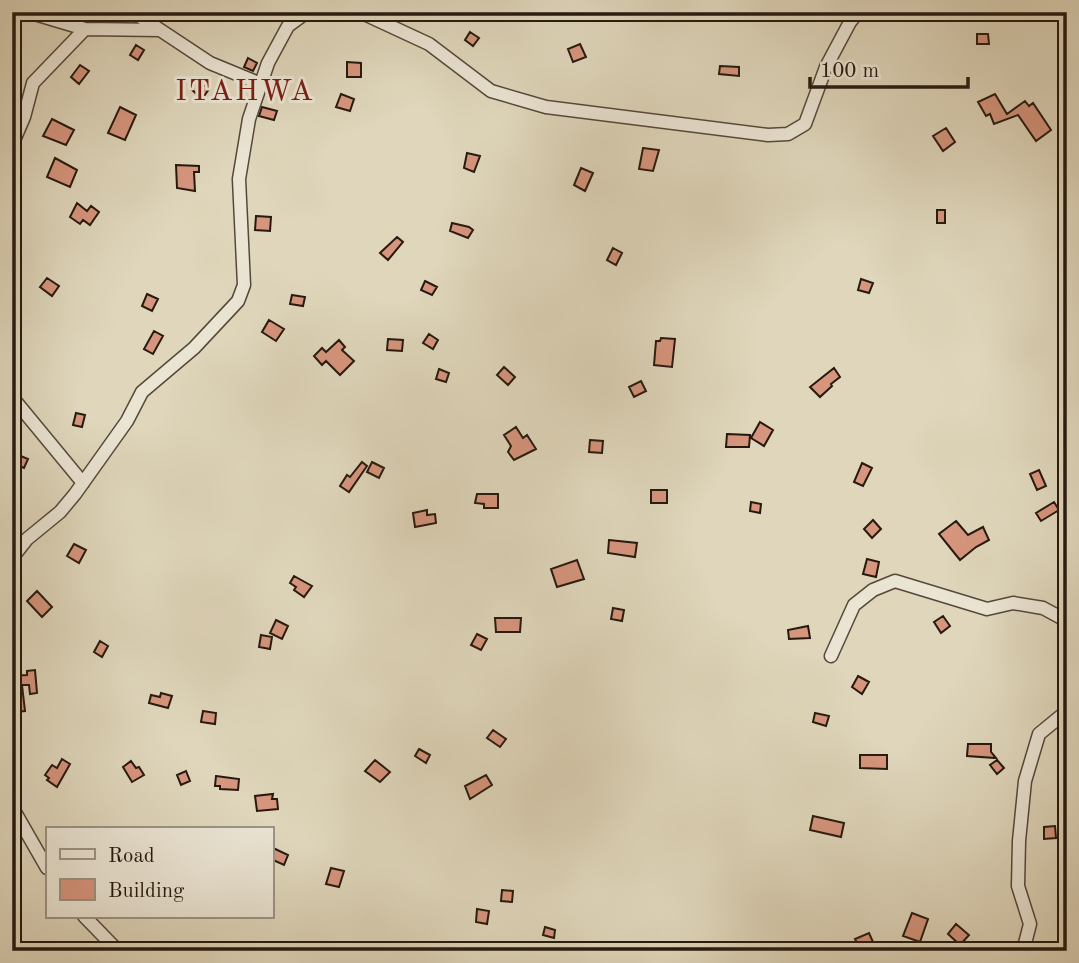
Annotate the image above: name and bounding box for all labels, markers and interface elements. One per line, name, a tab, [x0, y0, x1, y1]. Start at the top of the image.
scale bar	[810, 46, 967, 90]
text: 100 m	[820, 61, 879, 82]
district label: ITAHWA	[175, 77, 315, 107]
legend	[46, 827, 273, 918]
text: Road	[108, 846, 155, 867]
text: Building	[108, 881, 185, 902]

